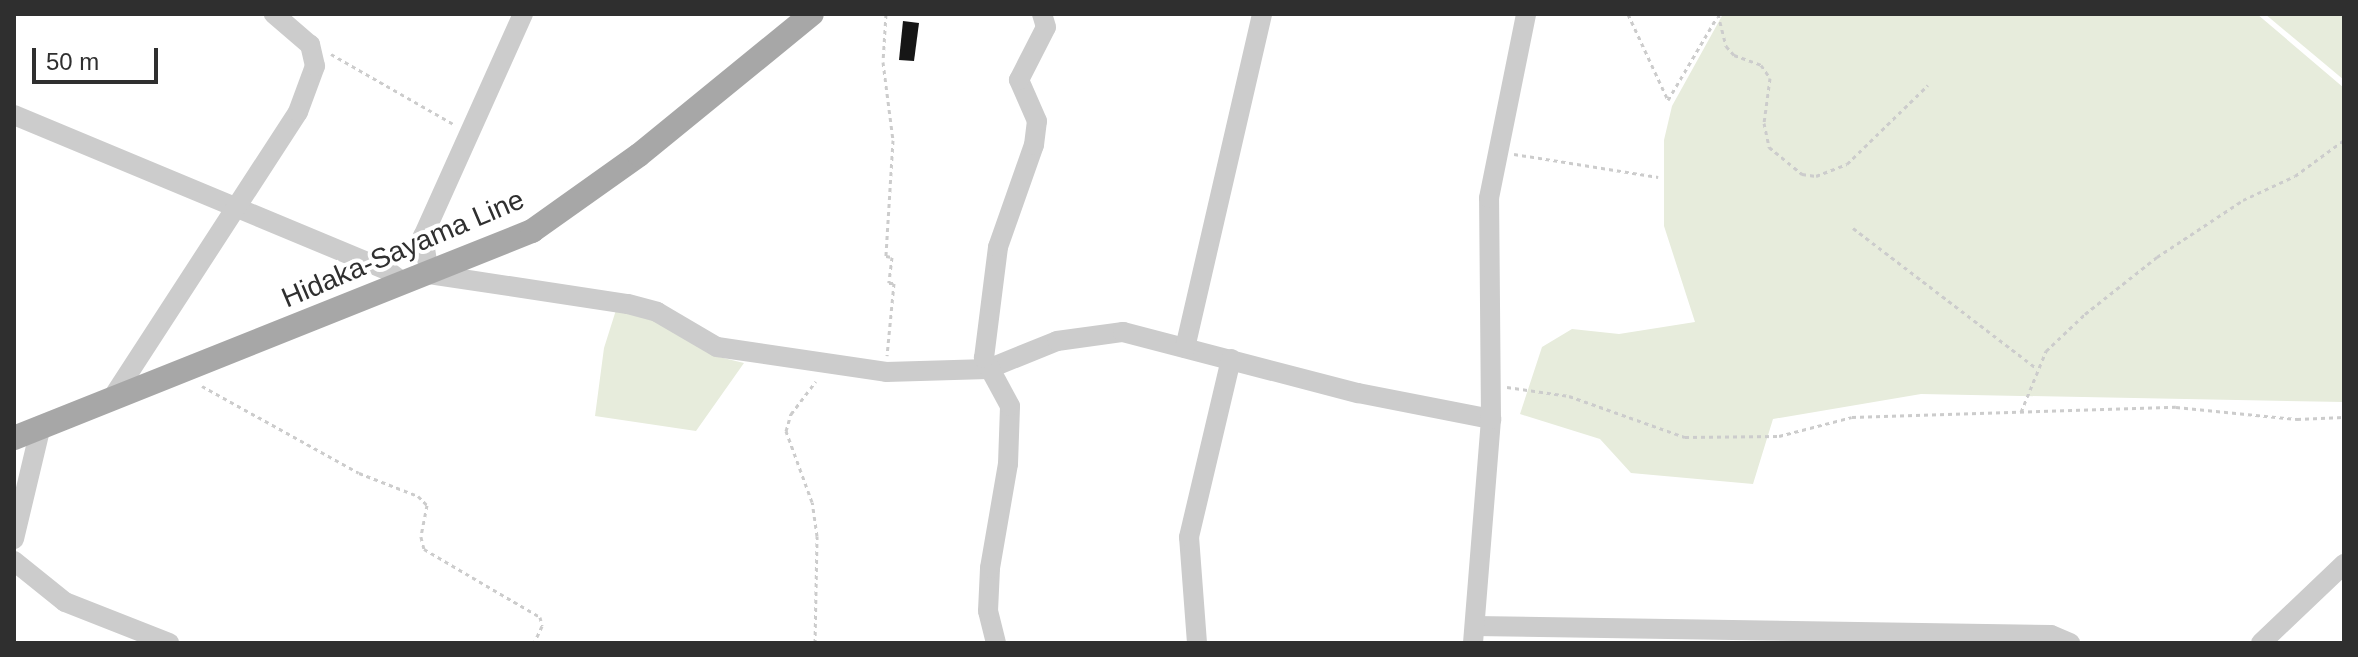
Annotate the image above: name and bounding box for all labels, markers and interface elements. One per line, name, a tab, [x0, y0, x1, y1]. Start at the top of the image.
scale bar	[36, 32, 162, 82]
text: 50 m	[46, 48, 99, 75]
street label: Hidaka-Sayama Line	[277, 183, 529, 315]

